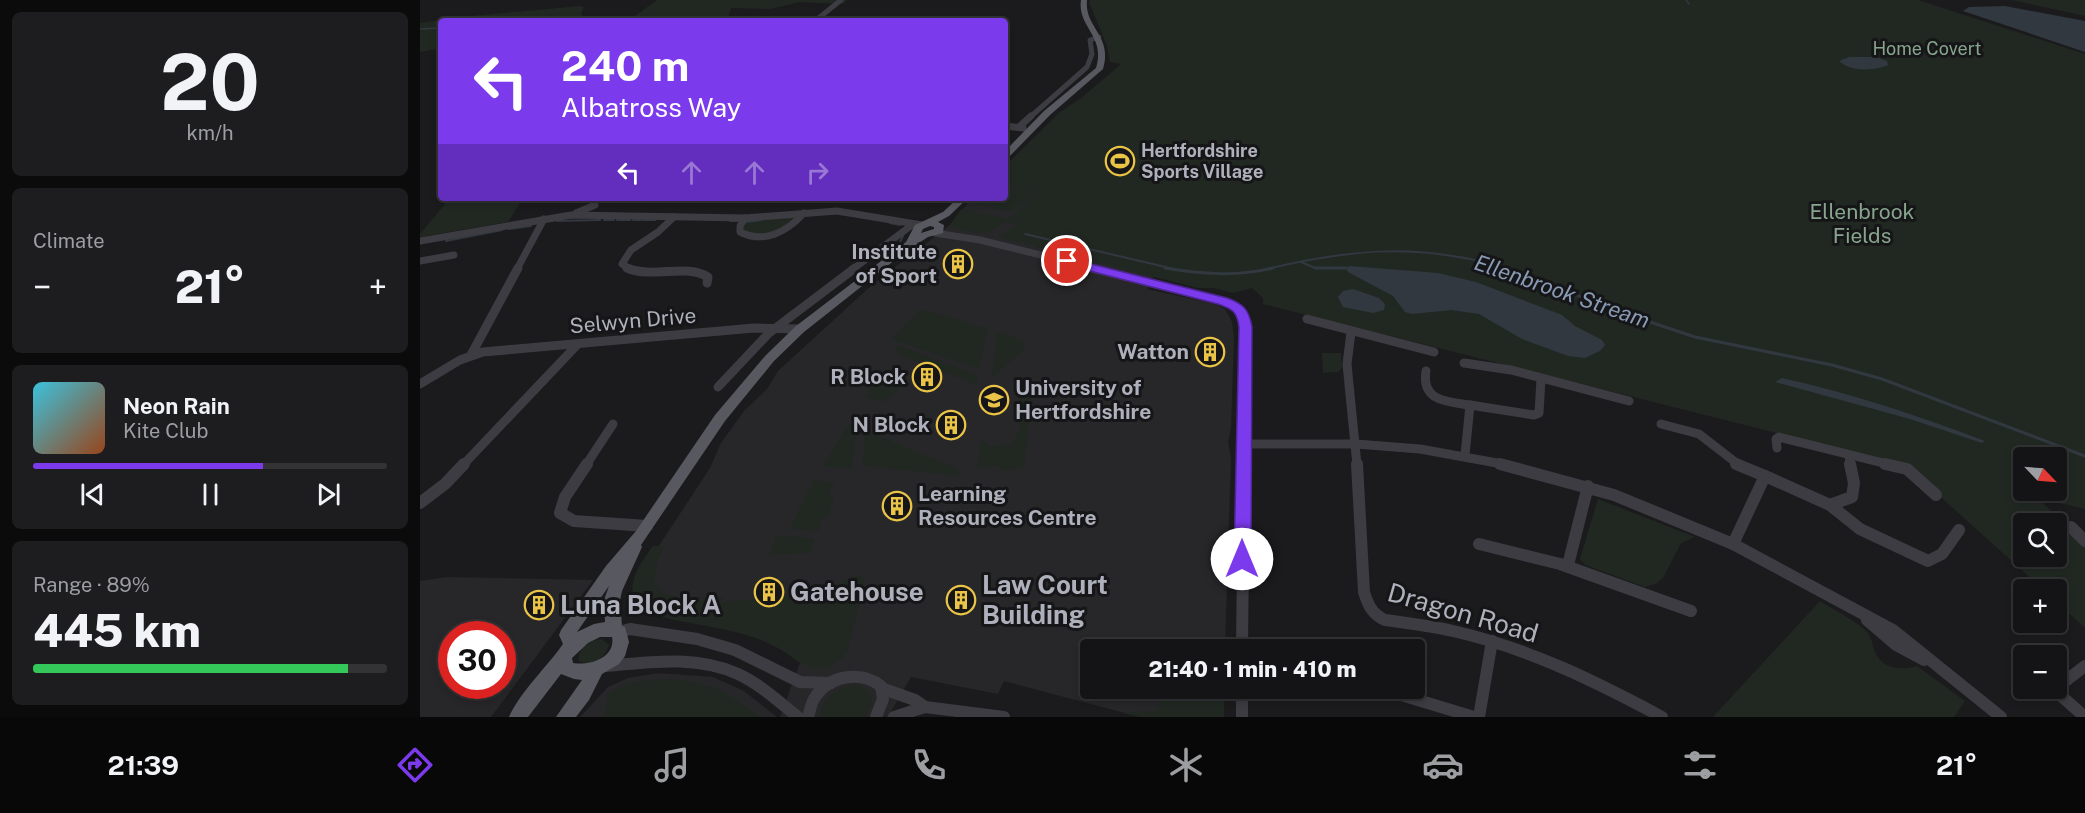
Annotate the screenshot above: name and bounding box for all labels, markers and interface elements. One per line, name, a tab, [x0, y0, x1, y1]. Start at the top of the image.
text: 20	[160, 36, 260, 128]
park label: Home Covert	[1872, 38, 1982, 59]
text: 240 m	[561, 41, 689, 90]
icon: left	[462, 42, 540, 120]
text: Albatross Way	[561, 91, 741, 123]
text: km/h	[186, 121, 234, 145]
place label: Hertfordshire Sports Village	[1141, 140, 1263, 182]
sports icon: Hertfordshire Sports Village	[1104, 145, 1136, 177]
icon: left	[612, 156, 645, 189]
icon: ahead	[675, 156, 708, 189]
icon: ahead	[738, 156, 771, 189]
icon: right	[801, 156, 834, 189]
park label: Ellenbrook Fields	[1810, 199, 1915, 248]
text: Climate	[33, 229, 105, 253]
pin	[1041, 235, 1092, 286]
place label: Institute of Sport	[851, 239, 937, 288]
icon: arrive	[1050, 244, 1083, 277]
building icon: Institute of Sport	[942, 248, 974, 280]
water label: Ellenbrook Stream	[1471, 249, 1653, 333]
text: 21°	[175, 260, 245, 313]
text: −	[33, 268, 51, 306]
text: +	[369, 268, 387, 306]
street label: Selwyn Drive	[568, 303, 697, 338]
building icon: Watton	[1194, 336, 1226, 368]
place label: Watton	[1117, 339, 1189, 364]
building icon: R Block	[911, 361, 943, 393]
place label: R Block	[830, 364, 906, 389]
place label: University of Hertfordshire	[1015, 375, 1151, 424]
school or university icon: University of Hertfordshire	[978, 384, 1010, 416]
text: Neon Rain	[123, 393, 230, 419]
building icon: N Block	[935, 409, 967, 441]
place label: N Block	[853, 412, 930, 437]
text: Kite Club	[123, 419, 208, 443]
north arrow	[2013, 447, 2067, 501]
map controls	[2013, 447, 2067, 699]
icon: previous	[76, 478, 109, 511]
icon: pause	[194, 478, 227, 511]
icon: next	[312, 478, 345, 511]
place label: Learning Resources Centre	[918, 481, 1097, 530]
building icon: Learning Resources Centre	[881, 490, 913, 522]
button: search	[2013, 513, 2067, 567]
position arrow	[1210, 527, 1274, 591]
place label: Law Court Building	[982, 569, 1108, 630]
text: Range · 89%	[33, 573, 150, 597]
building icon: Gatehouse	[753, 576, 785, 608]
place label: Gatehouse	[790, 576, 924, 607]
street label: Dragon Road	[1384, 576, 1542, 649]
button: +	[2013, 579, 2067, 633]
building icon: Law Court Building	[945, 584, 977, 616]
building icon: Luna Block A	[523, 589, 555, 621]
place label: Luna Block A	[560, 589, 721, 620]
text: 445 km	[33, 604, 201, 657]
speed limit sign: 30	[438, 621, 516, 699]
button: −	[2013, 645, 2067, 699]
text: 21:40 · 1 min · 410 m	[1148, 656, 1357, 682]
icon: directions	[394, 744, 436, 786]
icon: music	[651, 744, 693, 786]
icon: phone	[908, 744, 950, 786]
icon: climate	[1165, 744, 1207, 786]
icon: car	[1422, 744, 1464, 786]
icon: filters	[1679, 744, 1721, 786]
text: 21:39	[107, 749, 179, 781]
text: 21°	[1936, 749, 1977, 781]

